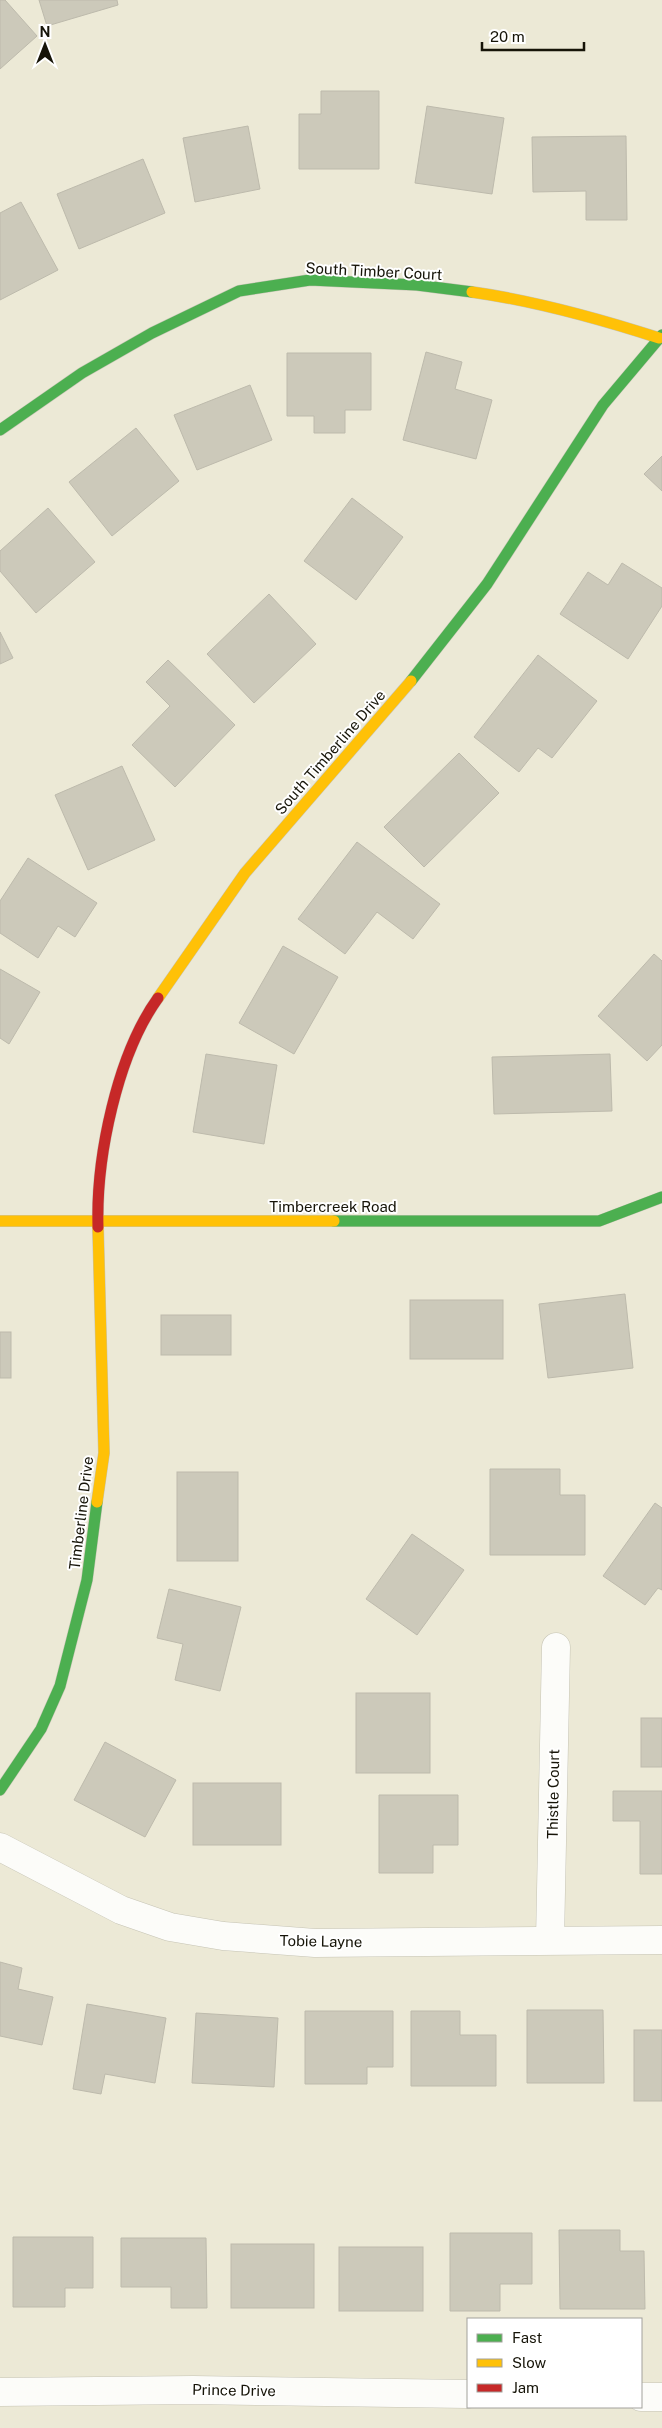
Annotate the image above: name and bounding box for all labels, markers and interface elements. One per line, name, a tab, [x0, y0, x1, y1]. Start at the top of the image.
north arrow	[20, 20, 70, 70]
scale bar	[482, 20, 584, 52]
text: N	[40, 24, 50, 40]
text: 20 m	[490, 28, 525, 45]
street label: South Timber Court	[305, 259, 443, 283]
street label: South Timberline Drive	[271, 686, 389, 818]
street label: Timbercreek Road	[269, 1198, 397, 1215]
street label: Timberline Drive	[66, 1455, 96, 1571]
street label: Thistle Court	[544, 1749, 562, 1839]
street label: Tobie Layne	[280, 1932, 362, 1950]
legend	[467, 2318, 642, 2408]
text: Fast	[512, 2329, 542, 2346]
text: Slow	[512, 2354, 547, 2371]
text: Jam	[512, 2379, 539, 2396]
street label: Prince Drive	[192, 2381, 276, 2399]

